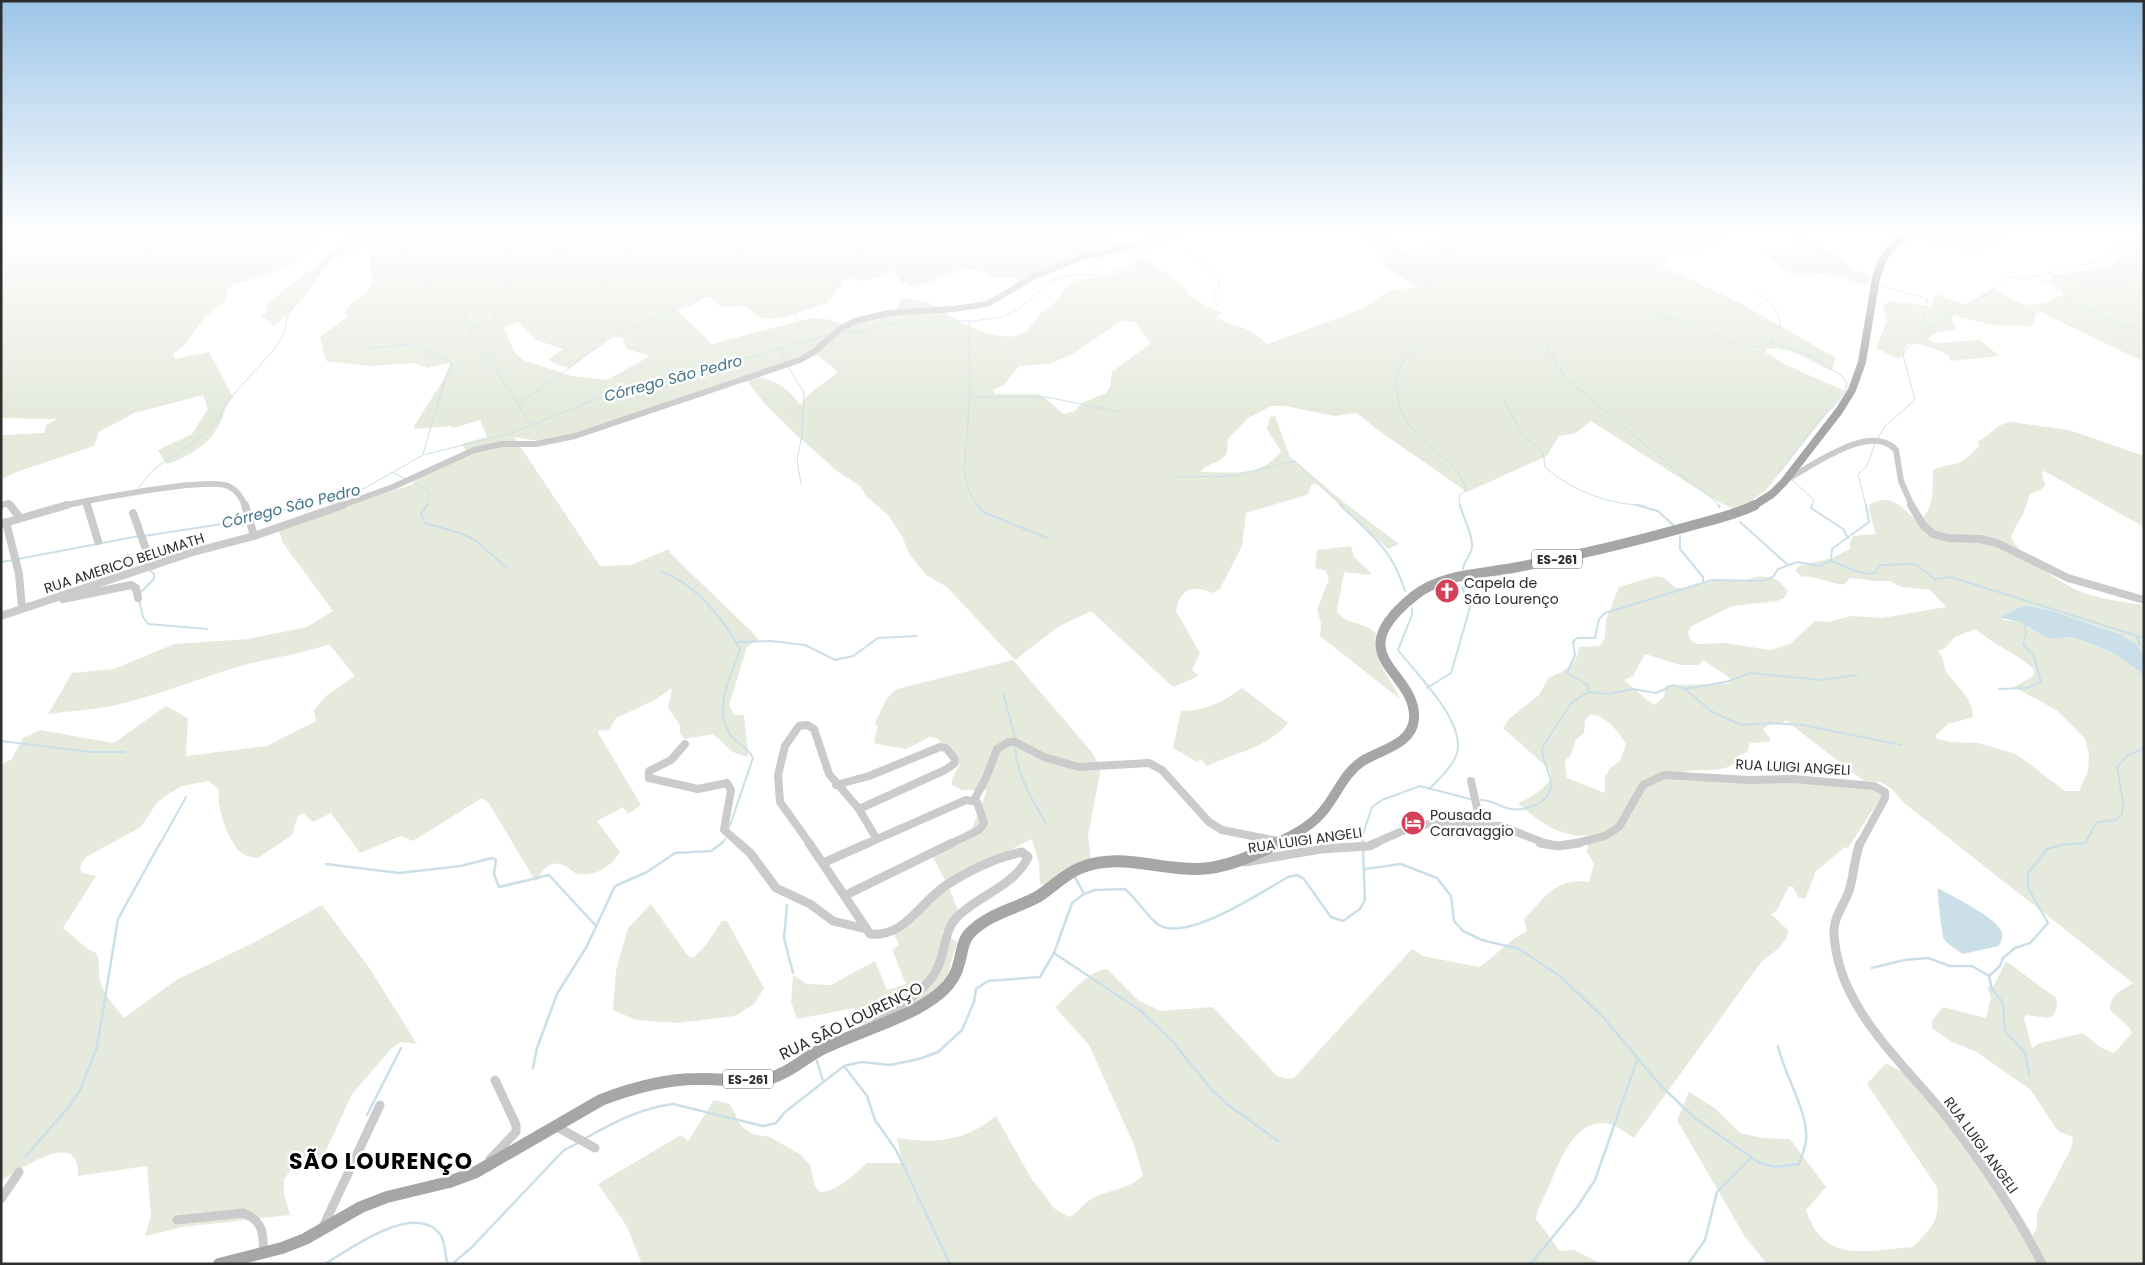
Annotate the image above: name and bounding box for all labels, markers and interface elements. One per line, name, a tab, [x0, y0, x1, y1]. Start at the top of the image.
water label: Córrego São Pedro	[602, 349, 744, 407]
water label: Córrego São Pedro	[219, 479, 363, 533]
street label: RUA AMERICO BELUMATH	[41, 528, 207, 598]
road number: ES-261	[1532, 550, 1582, 568]
place label: Capela de São Lourenço	[1464, 573, 1559, 609]
church icon: Capela de São Lourenço	[1434, 578, 1460, 604]
street label: RUA LUIGI ANGELI	[1735, 754, 1851, 780]
place label: Pousada Caravaggio	[1430, 805, 1514, 841]
hotel icon: Pousada Caravaggio	[1400, 810, 1426, 836]
street label: RUA LUIGI ANGELI	[1247, 822, 1363, 858]
street label: RUA SÃO LOURENÇO	[775, 976, 927, 1066]
road number: ES-261	[723, 1070, 773, 1088]
street label: RUA LUIGI ANGELI	[1939, 1093, 2023, 1197]
district label: SÃO LOURENÇO	[289, 1146, 473, 1177]

